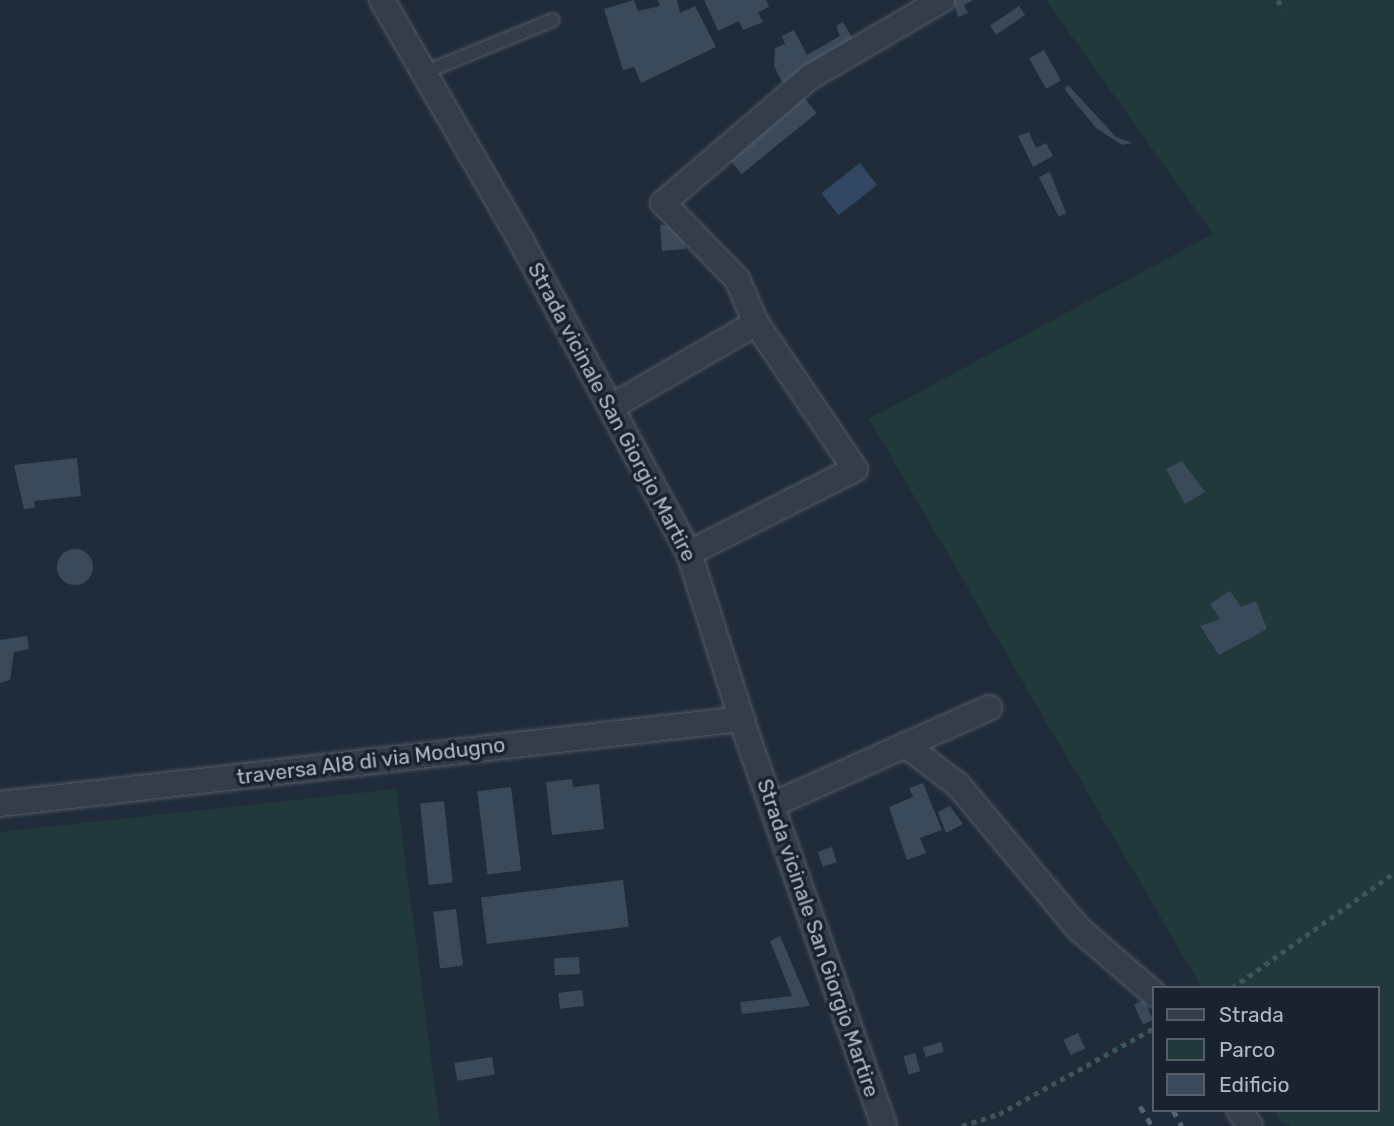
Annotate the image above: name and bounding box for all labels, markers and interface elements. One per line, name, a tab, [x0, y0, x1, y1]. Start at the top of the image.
street label: Strada vicinale San Giorgio Martire	[522, 258, 702, 566]
street label: traversa AI8 di via Modugno	[235, 732, 507, 790]
street label: Strada vicinale San Giorgio Martire	[752, 775, 884, 1101]
legend	[1152, 986, 1380, 1112]
text: Strada	[1219, 1002, 1284, 1027]
text: Parco	[1219, 1037, 1275, 1062]
text: Edificio	[1219, 1072, 1289, 1097]

